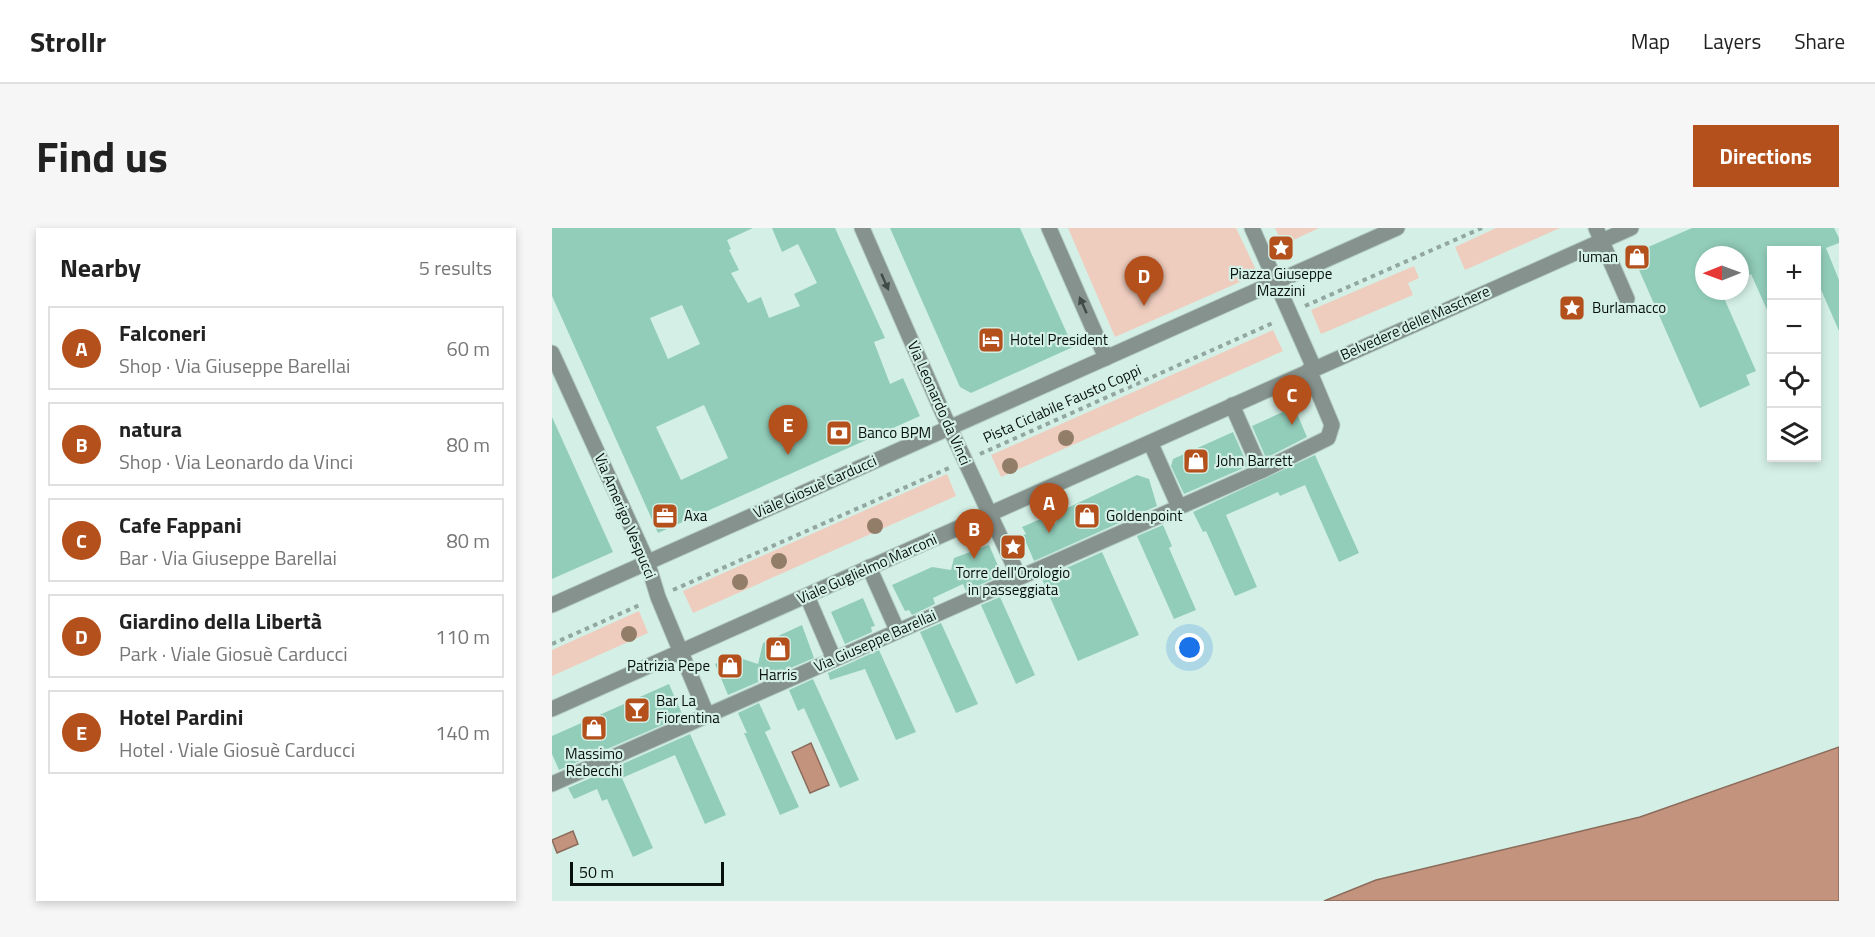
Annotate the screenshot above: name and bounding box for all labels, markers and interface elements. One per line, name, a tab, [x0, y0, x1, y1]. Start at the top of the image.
text: Strollr	[30, 20, 106, 63]
text: Map	[1631, 25, 1670, 57]
text: Layers	[1703, 25, 1761, 57]
text: Share	[1794, 25, 1845, 57]
text: Find us	[36, 124, 168, 188]
button: Directions	[1693, 125, 1839, 187]
place icon: Piazza Giuseppe Mazzini	[1266, 233, 1296, 263]
shop icon: Iuman	[1622, 242, 1652, 272]
place label: Iuman	[1578, 245, 1618, 268]
north arrow	[1695, 246, 1749, 300]
map controls	[1767, 246, 1821, 462]
button: +	[1767, 246, 1821, 300]
text: Nearby	[60, 248, 141, 287]
text: 5 results	[419, 252, 492, 283]
pin: D	[1124, 256, 1164, 306]
place label: Piazza Giuseppe Mazzini	[1230, 262, 1332, 302]
one-way arrow	[881, 273, 890, 290]
street label: Belvedere delle Maschere	[1336, 279, 1493, 366]
place icon: Burlamacco	[1557, 293, 1587, 323]
one-way arrow	[1078, 295, 1088, 313]
place label: Burlamacco	[1592, 296, 1666, 319]
button: −	[1767, 300, 1821, 354]
text: Falconeri	[119, 316, 206, 350]
hotel icon: Hotel President	[976, 325, 1006, 355]
place label: Hotel President	[1010, 328, 1109, 351]
text: A	[75, 333, 88, 364]
text: 60 m	[446, 333, 490, 364]
street label: Via Leonardo da Vinci	[902, 337, 977, 469]
text: Shop · Via Giuseppe Barellai	[119, 350, 350, 381]
button: locate	[1767, 354, 1821, 408]
street label: Pista Ciclabile Fausto Coppi	[979, 358, 1145, 449]
pin: C	[1272, 376, 1312, 425]
pin: E	[768, 406, 808, 455]
button: layers	[1767, 408, 1821, 462]
text: natura	[119, 412, 182, 446]
bank icon: Banco BPM	[824, 418, 854, 448]
place label: Banco BPM	[858, 421, 931, 444]
text: B	[75, 429, 88, 460]
text: 80 m	[446, 429, 490, 460]
text: Shop · Via Leonardo da Vinci	[119, 446, 353, 477]
shop icon: John Barrett	[1181, 446, 1211, 476]
street label: Viale Giosuè Carducci	[749, 449, 880, 524]
place label: John Barrett	[1216, 449, 1293, 472]
street label: Via Amerigo Vespucci	[589, 450, 662, 582]
pin: A	[1030, 484, 1068, 533]
office icon: Axa	[650, 501, 680, 531]
shop icon: Goldenpoint	[1072, 501, 1102, 531]
place label: Axa	[684, 504, 708, 527]
place label: Goldenpoint	[1106, 504, 1183, 527]
text: Cafe Fappani	[119, 508, 242, 542]
pin: B	[954, 510, 994, 559]
text: C	[76, 525, 87, 556]
text: 80 m	[446, 525, 490, 556]
street label: Viale Guglielmo Marconi	[793, 527, 941, 610]
place icon: Torre dell'Orologio in passeggiata	[998, 532, 1028, 562]
text: Bar · Via Giuseppe Barellai	[119, 542, 337, 573]
place label: Torre dell'Orologio in passeggiata	[956, 561, 1070, 601]
street label: Via Giuseppe Barellai	[810, 603, 940, 678]
text: Giardino della Libertà	[119, 604, 322, 638]
text: D	[75, 621, 88, 652]
text: 110 m	[435, 621, 490, 652]
your location	[1175, 633, 1204, 662]
shop icon: Harris	[763, 634, 793, 664]
text: Park · Viale Giosuè Carducci	[119, 638, 348, 669]
shop icon: Patrizia Pepe	[715, 651, 745, 681]
place label: Patrizia Pepe	[627, 654, 710, 677]
place label: Harris	[759, 663, 797, 686]
place label: Bar La Fiorentina	[656, 689, 720, 729]
bar icon: Bar La Fiorentina	[622, 695, 652, 725]
text: Hotel Pardini	[119, 700, 243, 734]
shop icon: Massimo Rebecchi	[579, 713, 609, 743]
text: E	[76, 717, 87, 748]
text: 140 m	[435, 717, 490, 748]
text: Hotel · Viale Giosuè Carducci	[119, 734, 355, 765]
place label: Massimo Rebecchi	[565, 742, 623, 782]
scale bar	[570, 859, 724, 886]
text: 50 m	[579, 860, 614, 884]

